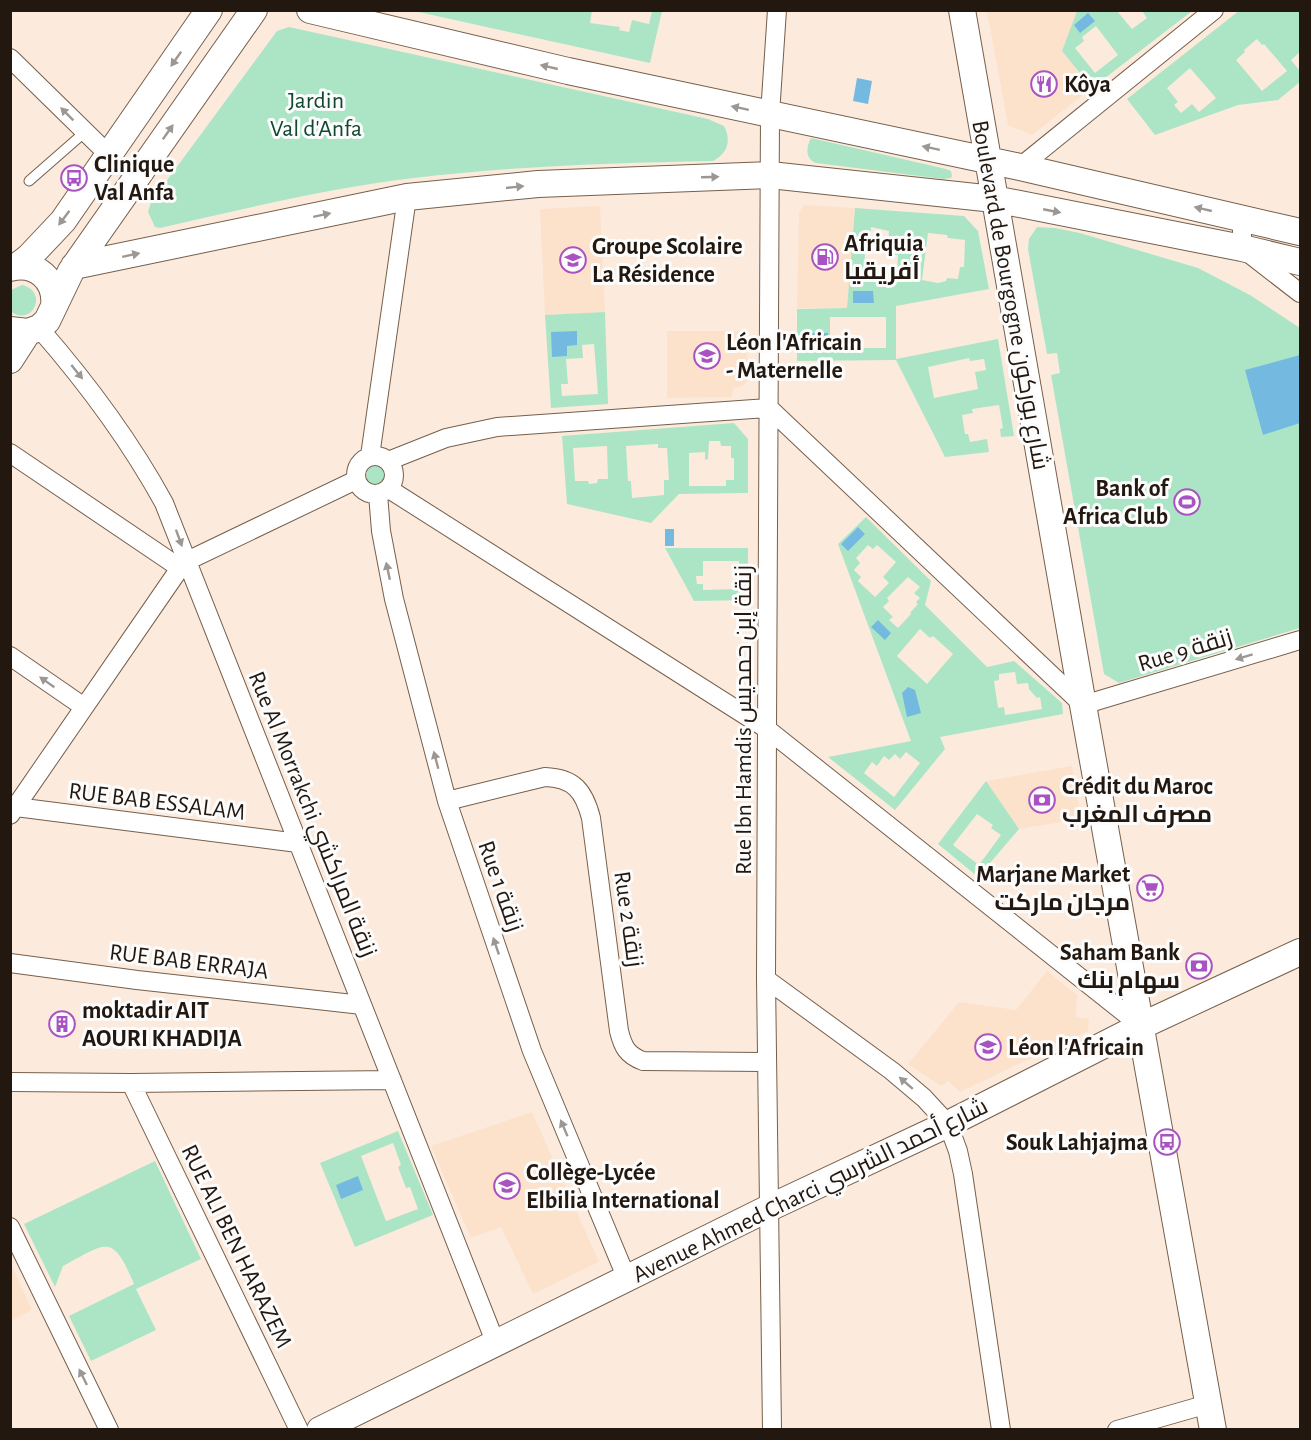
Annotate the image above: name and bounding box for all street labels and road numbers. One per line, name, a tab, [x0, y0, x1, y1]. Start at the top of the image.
street label: Boulevard de Bourgogne شارع بوركون	[964, 118, 1054, 472]
street label: Rue Ibn Hamdis زنقة إبن حمديس	[732, 565, 758, 875]
street label: Rue 9 زنقة	[1135, 625, 1235, 677]
street label: Rue Al Morrakchi زنقة المراكشي	[239, 668, 381, 962]
street label: RUE BAB ESSALAM	[67, 779, 247, 825]
street label: Rue 1 زنقة	[473, 838, 527, 935]
street label: Rue 2 زنقة	[609, 869, 647, 969]
street label: RUE BAB ERRAJA	[108, 940, 270, 984]
street label: Avenue Ahmed Charci شارع أحمد الشرسي	[627, 1090, 994, 1292]
street label: RUE ALI BEN HARAZEM	[176, 1141, 296, 1352]

